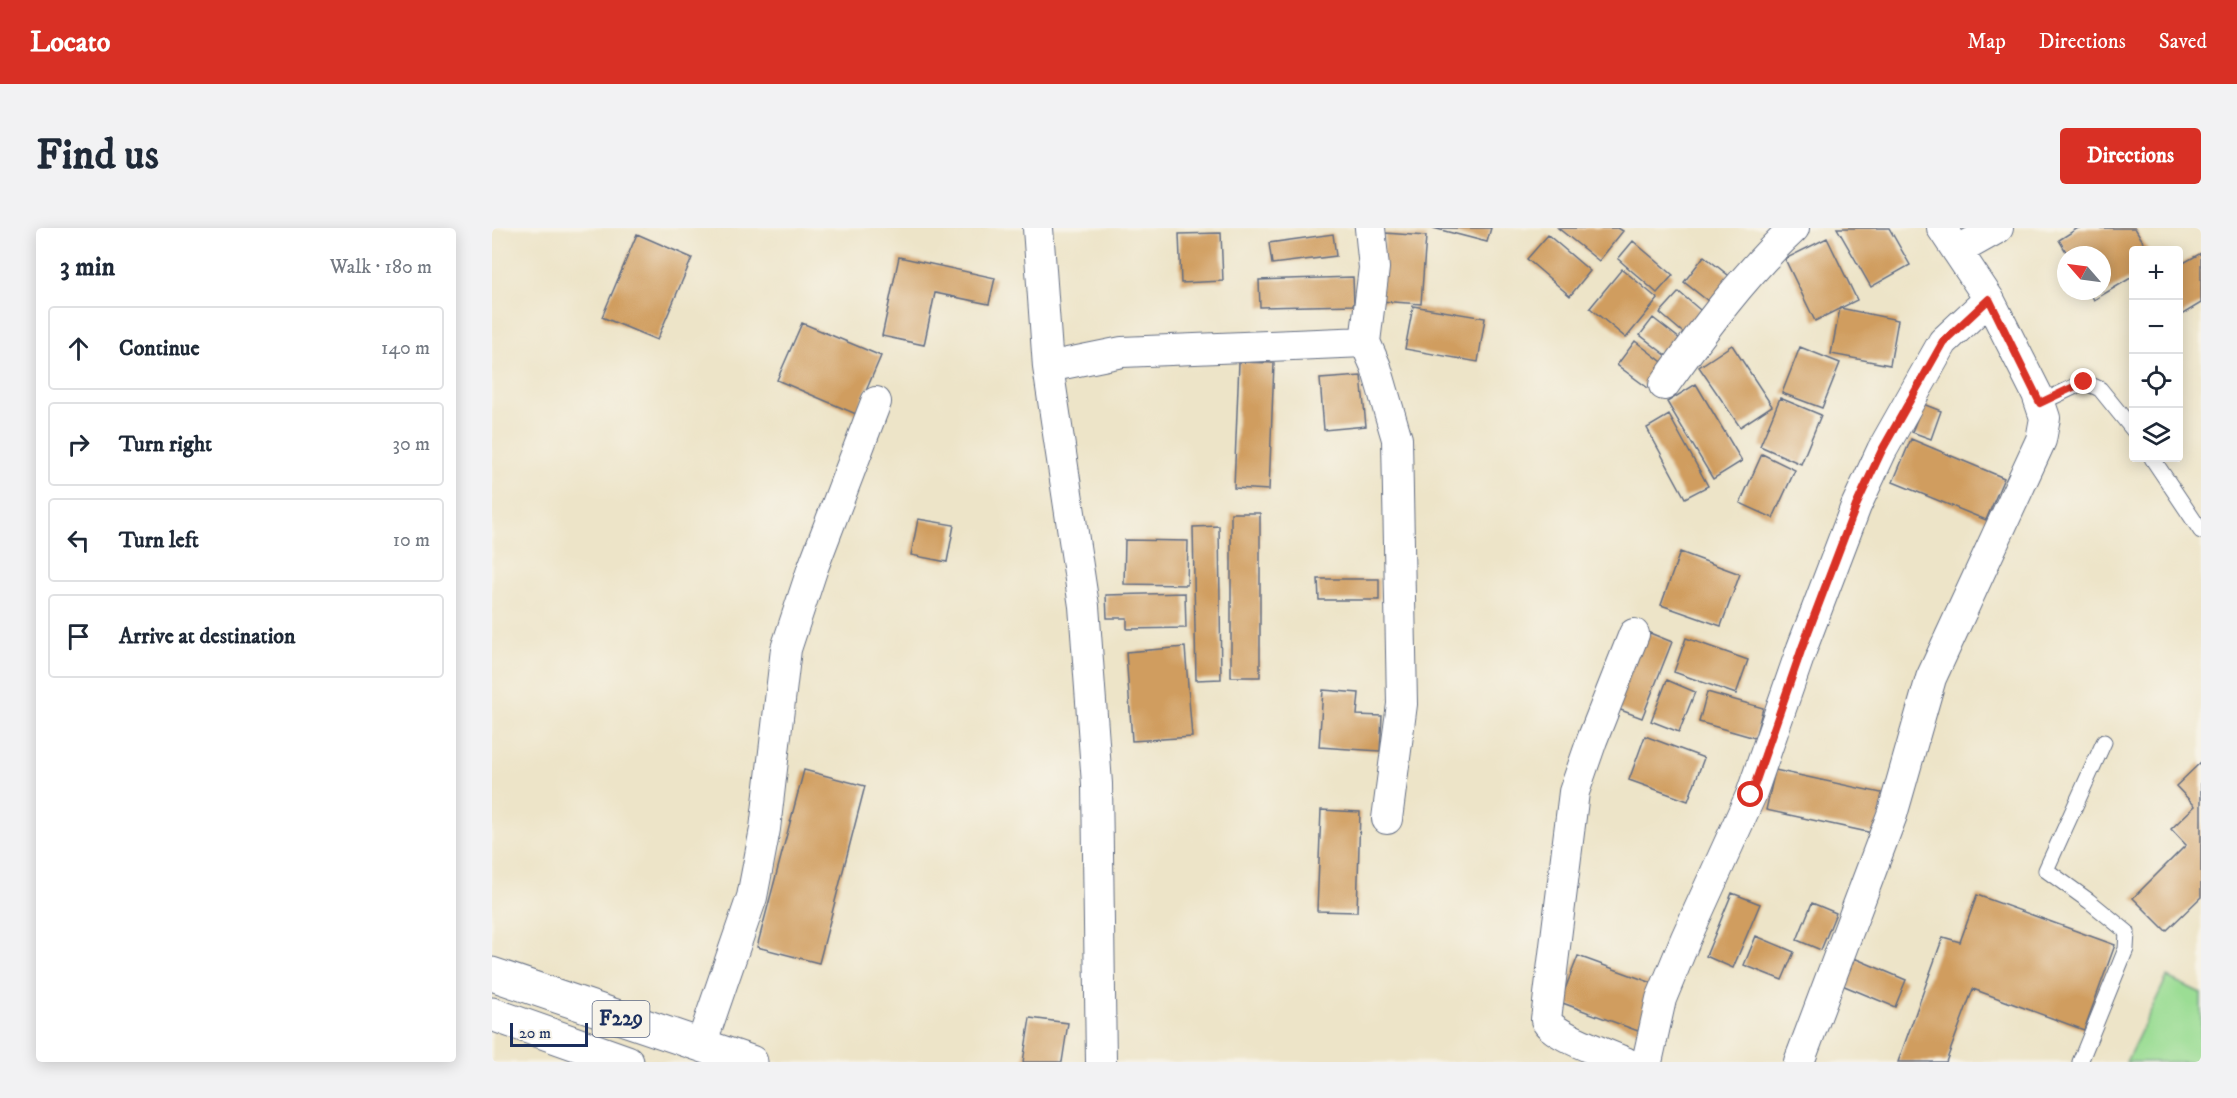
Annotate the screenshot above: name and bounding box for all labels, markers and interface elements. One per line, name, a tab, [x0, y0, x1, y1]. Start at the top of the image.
text: Locato	[30, 25, 110, 60]
text: Map	[1967, 29, 2006, 55]
text: Directions	[2039, 29, 2126, 55]
text: Saved	[2159, 29, 2207, 55]
button: Directions	[2060, 128, 2201, 184]
text: Find us	[36, 130, 159, 182]
north arrow	[2057, 246, 2111, 300]
map controls	[2129, 246, 2183, 462]
button: +	[2129, 246, 2183, 300]
text: 3 min	[60, 251, 115, 284]
text: Walk · 180 m	[330, 255, 432, 280]
button: −	[2129, 300, 2183, 354]
icon: ahead	[62, 332, 95, 365]
text: Continue	[119, 335, 200, 362]
text: 140 m	[381, 336, 430, 361]
button: locate	[2129, 354, 2183, 408]
route end	[2070, 368, 2096, 394]
button: layers	[2129, 408, 2183, 462]
icon: right	[62, 428, 95, 461]
text: Turn right	[119, 431, 212, 458]
text: 30 m	[392, 432, 430, 457]
icon: left	[62, 524, 95, 557]
text: Turn left	[119, 527, 199, 554]
text: 10 m	[393, 528, 430, 553]
icon: arrive	[62, 620, 95, 653]
text: Arrive at destination	[119, 623, 296, 650]
route start	[1737, 781, 1763, 807]
road number: F229	[592, 1001, 650, 1037]
scale bar	[510, 1020, 588, 1048]
text: 20 m	[519, 1023, 551, 1043]

